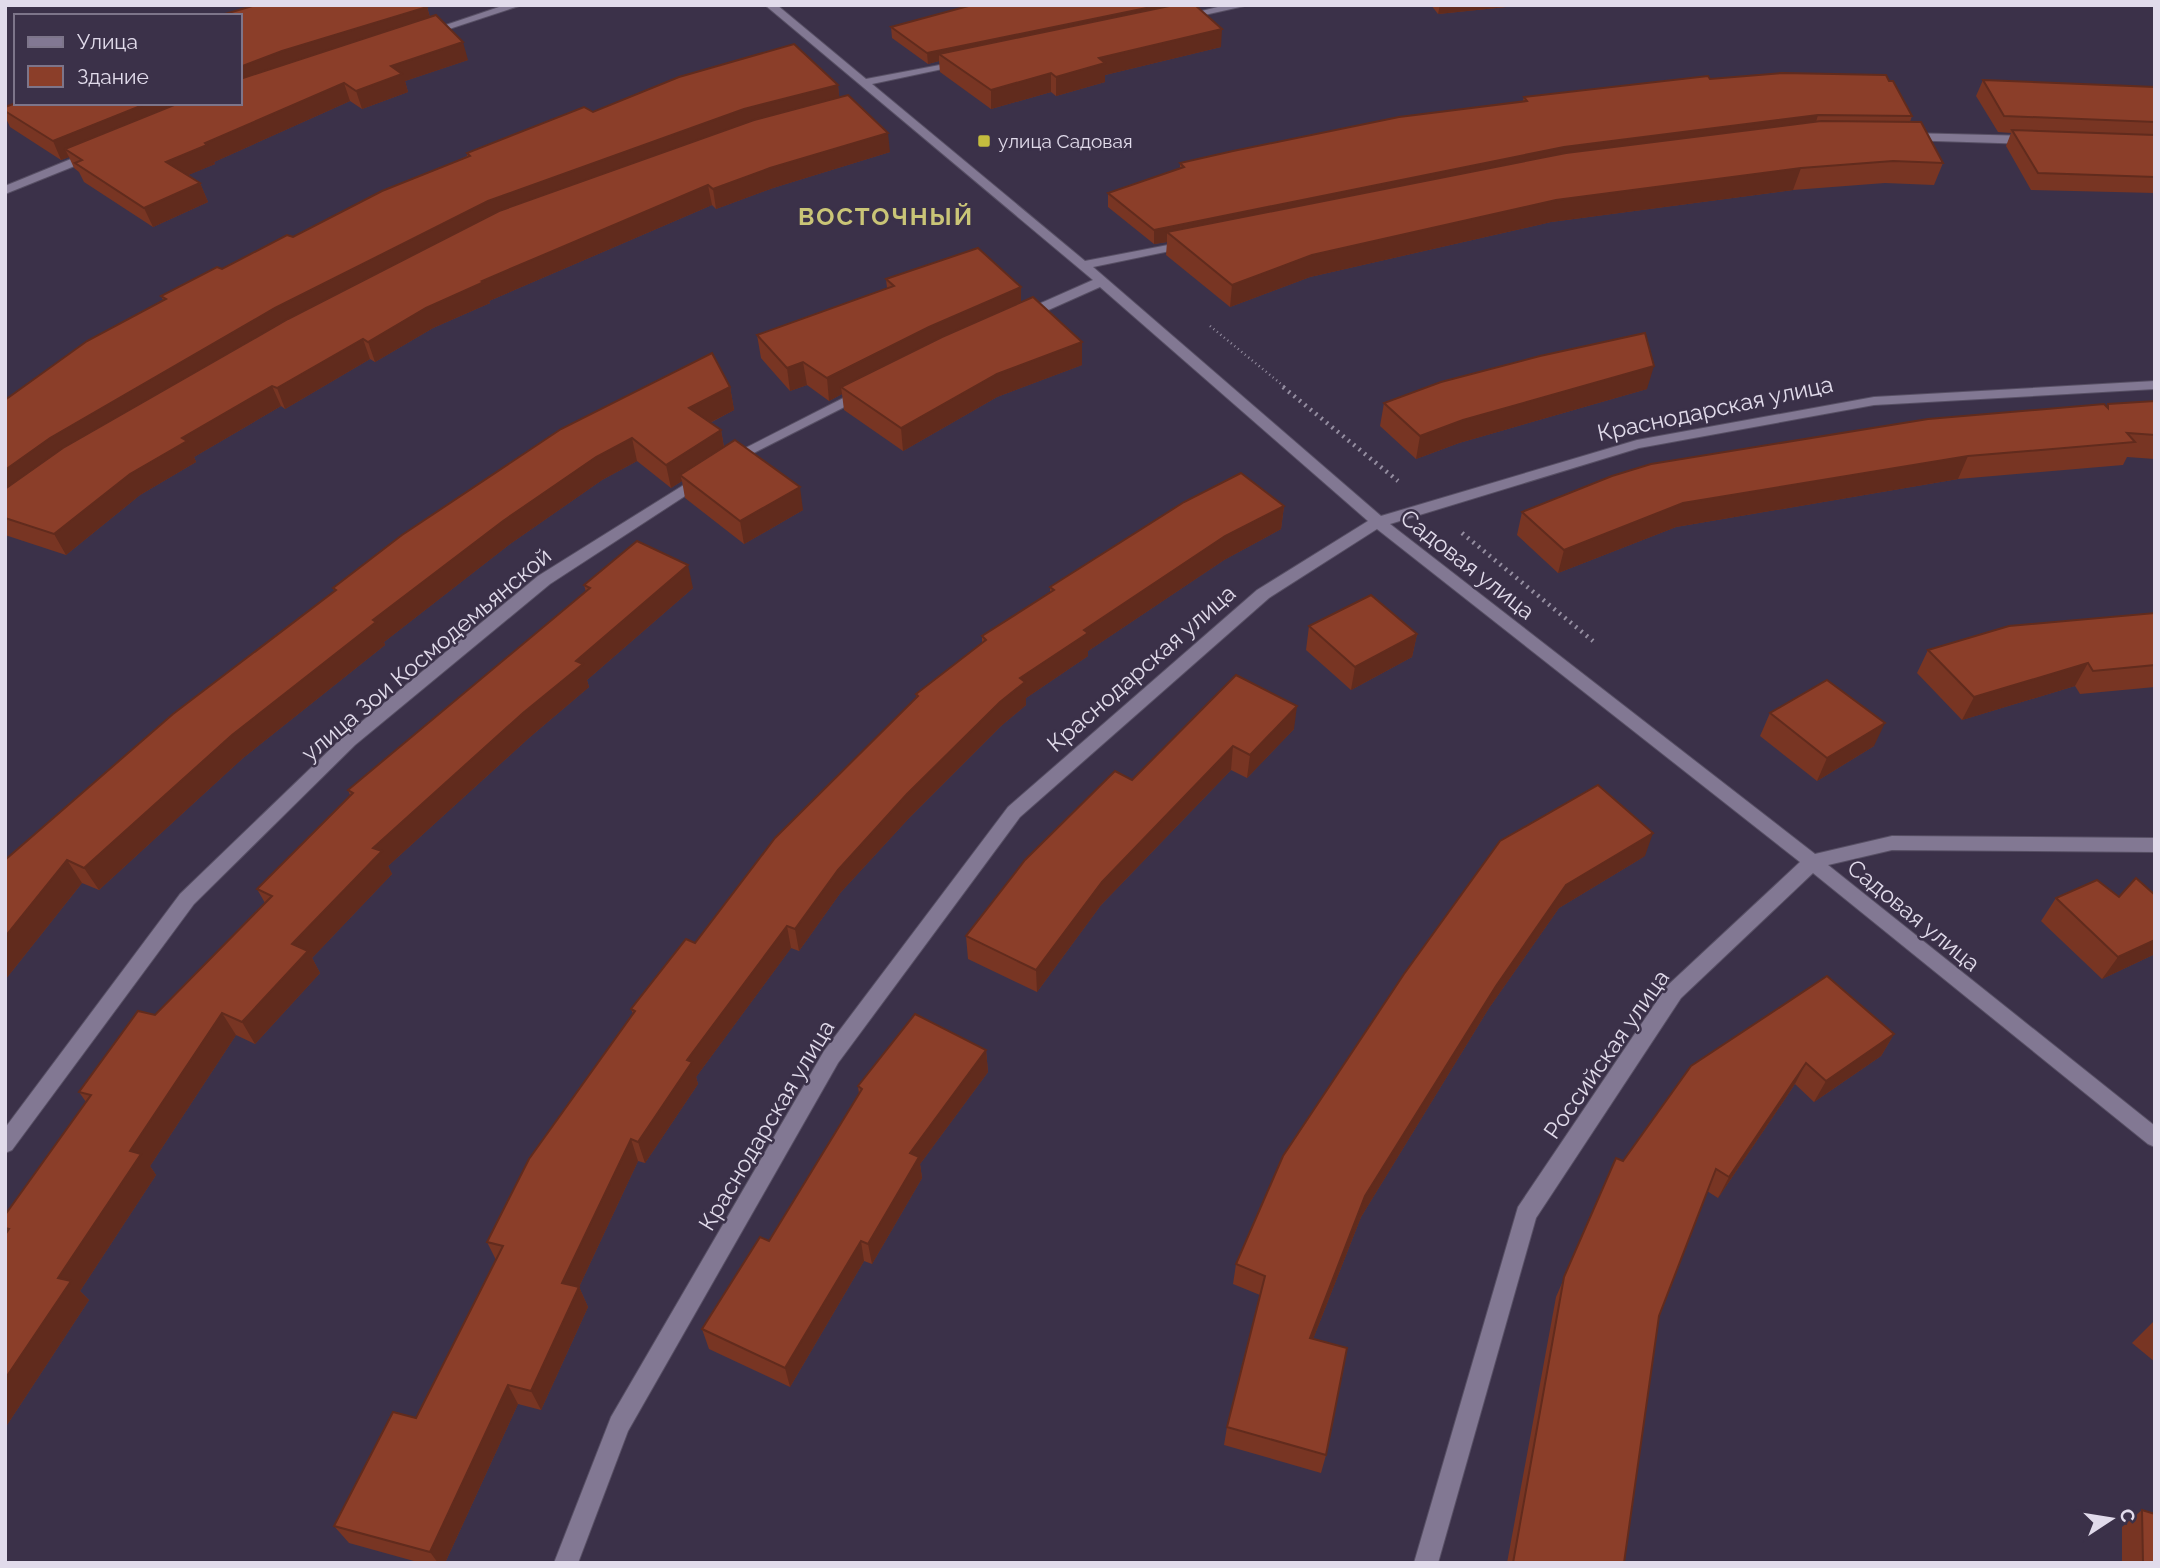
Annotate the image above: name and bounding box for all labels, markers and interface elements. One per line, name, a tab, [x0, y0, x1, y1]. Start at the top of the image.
legend	[14, 14, 242, 105]
text: Улица	[77, 29, 138, 54]
text: Здание	[77, 64, 149, 89]
place label: улица Садовая	[998, 130, 1133, 152]
marker: улица Садовая	[976, 133, 992, 149]
district label: ВОСТОЧНЫЙ	[798, 202, 974, 231]
street label: Краснодарская улица	[1595, 370, 1835, 446]
street label: Садовая улица	[1396, 503, 1540, 625]
street label: улица Зои Космодемьянской	[296, 542, 556, 766]
street label: Краснодарская улица	[1041, 579, 1241, 757]
street label: Садовая улица	[1842, 853, 1986, 977]
street label: Российская улица	[1538, 964, 1674, 1144]
street label: Краснодарская улица	[693, 1015, 839, 1235]
north arrow	[2076, 1484, 2146, 1554]
text: С	[2116, 1507, 2140, 1524]

